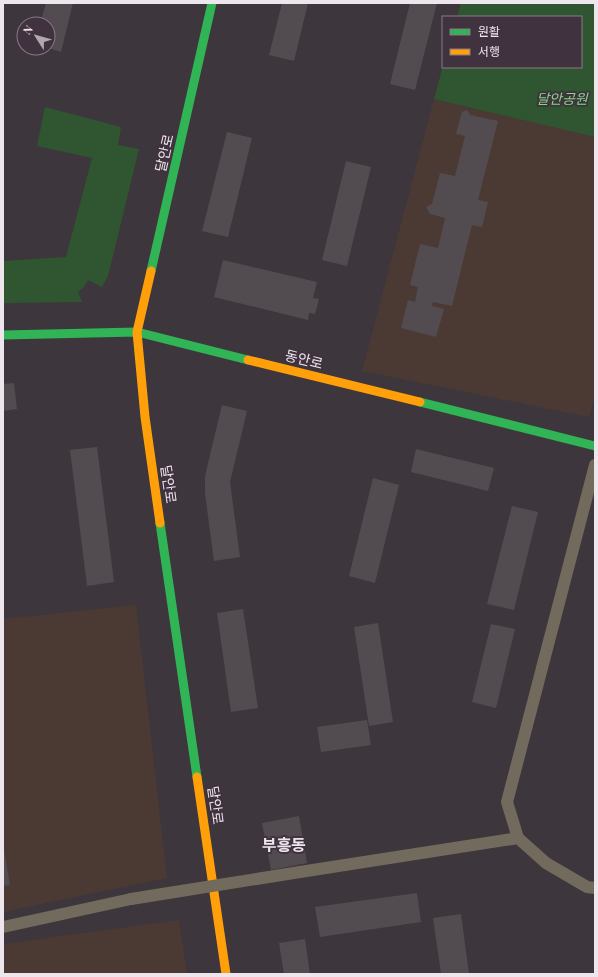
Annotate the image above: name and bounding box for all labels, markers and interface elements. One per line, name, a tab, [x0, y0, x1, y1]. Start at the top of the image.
north arrow	[16, 16, 56, 56]
legend	[442, 16, 582, 68]
text: N	[19, 22, 36, 37]
text: 원활	[478, 23, 500, 39]
text: 서행	[478, 43, 500, 59]
park label: 달안공원	[536, 89, 589, 108]
street label: 달안로	[150, 132, 178, 174]
street label: 동안로	[283, 345, 325, 373]
street label: 달안로	[157, 464, 181, 505]
street label: 달안로	[204, 785, 228, 826]
district label: 부흥동	[262, 834, 306, 855]

